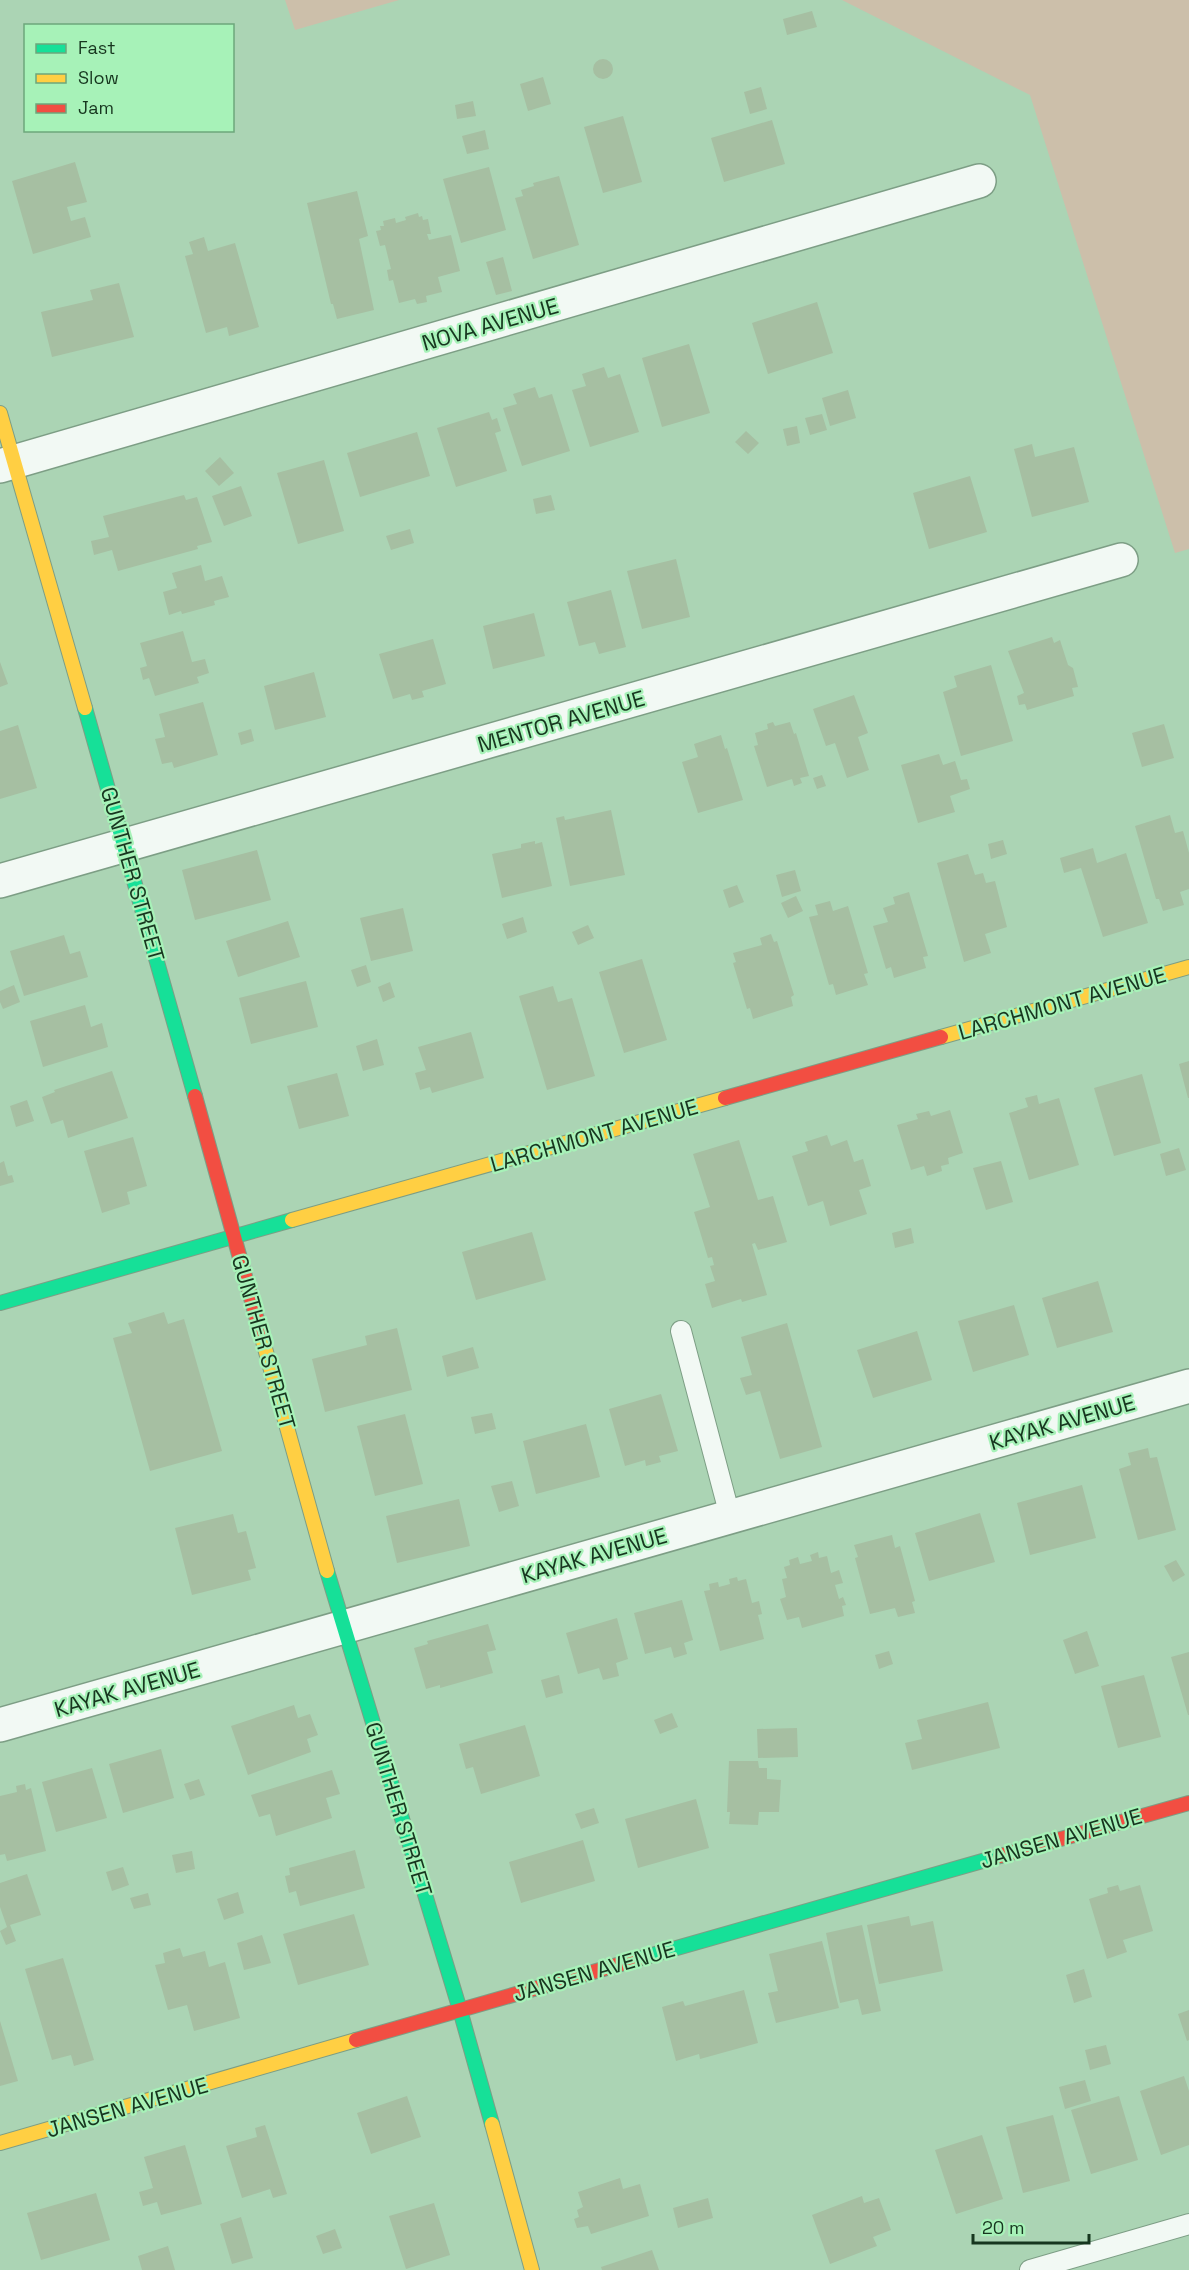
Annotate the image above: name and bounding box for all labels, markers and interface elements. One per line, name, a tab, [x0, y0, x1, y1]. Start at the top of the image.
legend	[24, 24, 234, 132]
text: Fast	[78, 36, 115, 59]
text: Slow	[78, 66, 119, 89]
text: Jam	[78, 96, 114, 119]
street label: NOVA AVENUE	[418, 291, 562, 357]
street label: MENTOR AVENUE	[474, 684, 648, 758]
street label: GUNTHER STREET	[95, 783, 171, 965]
street label: LARCHMONT AVENUE	[955, 960, 1169, 1046]
street label: LARCHMONT AVENUE	[487, 1092, 701, 1178]
street label: GUNTHER STREET	[226, 1251, 302, 1433]
street label: KAYAK AVENUE	[986, 1388, 1138, 1456]
street label: KAYAK AVENUE	[518, 1521, 670, 1589]
street label: KAYAK AVENUE	[51, 1655, 203, 1723]
street label: GUNTHER STREET	[359, 1719, 439, 1899]
street label: JANSEN AVENUE	[977, 1802, 1145, 1874]
street label: JANSEN AVENUE	[510, 1935, 678, 2007]
street label: JANSEN AVENUE	[43, 2071, 211, 2143]
scale bar	[973, 2207, 1088, 2245]
text: 20 m	[982, 2216, 1025, 2239]

